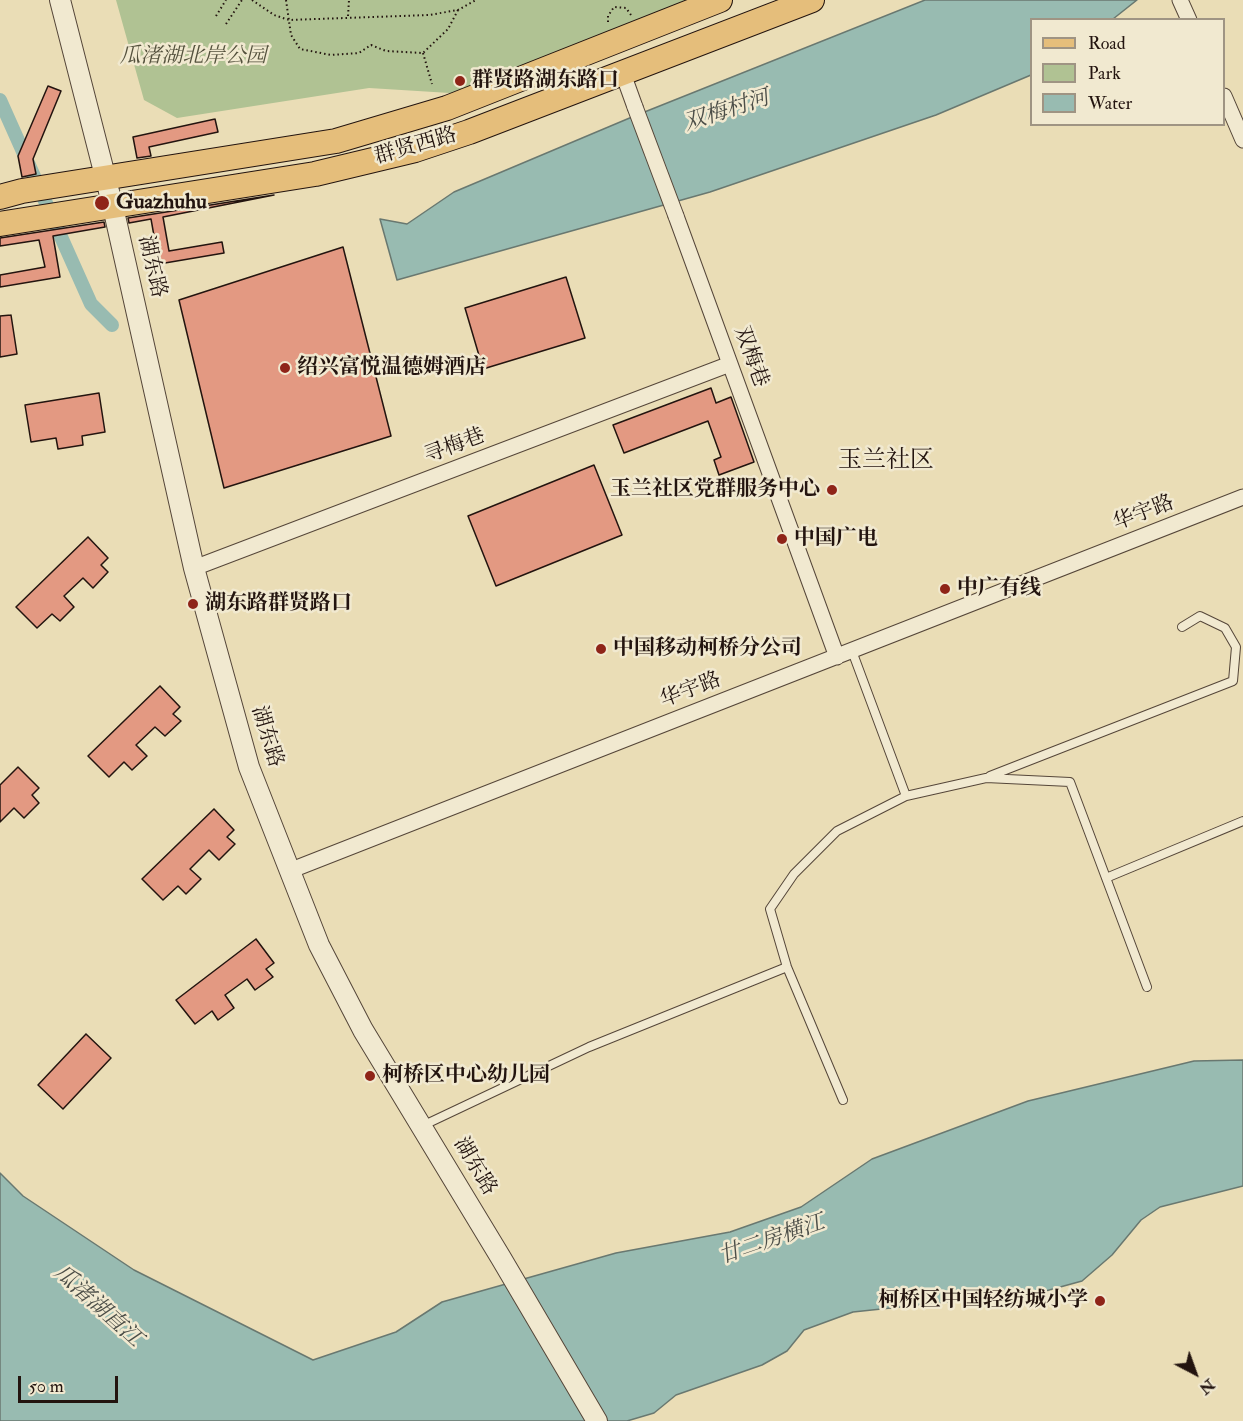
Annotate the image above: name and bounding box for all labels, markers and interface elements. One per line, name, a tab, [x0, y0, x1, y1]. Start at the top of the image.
legend	[1030, 18, 1225, 126]
text: Road	[1088, 32, 1126, 55]
park label: 瓜渚湖北岸公园	[120, 44, 266, 70]
text: Park	[1088, 62, 1121, 85]
place label: 群贤路湖东路口	[472, 68, 619, 94]
marker: 群贤路湖东路口	[453, 74, 467, 88]
water label: 双梅村河	[681, 86, 773, 138]
text: Water	[1088, 92, 1132, 115]
street label: 群贤西路	[372, 123, 460, 171]
place label: Guazhuhu	[116, 190, 207, 216]
marker: Guazhuhu	[93, 194, 111, 212]
street label: 湖东路	[132, 233, 170, 301]
street label: 双梅巷	[727, 323, 773, 391]
place label: 绍兴富悦温德姆酒店	[297, 355, 486, 381]
marker: 绍兴富悦温德姆酒店	[278, 361, 292, 375]
street label: 寻梅巷	[421, 424, 489, 470]
district label: 玉兰社区	[838, 448, 934, 476]
place label: 玉兰社区党群服务中心	[610, 477, 820, 503]
marker: 玉兰社区党群服务中心	[825, 483, 839, 497]
street label: 华宇路	[1110, 491, 1178, 537]
place label: 中国广电	[794, 526, 878, 552]
marker: 中国广电	[775, 532, 789, 546]
place label: 中广有线	[957, 576, 1041, 602]
marker: 中广有线	[938, 582, 952, 596]
place label: 湖东路群贤路口	[205, 591, 352, 617]
marker: 湖东路群贤路口	[186, 597, 200, 611]
place label: 中国移动柯桥分公司	[613, 636, 802, 662]
marker: 中国移动柯桥分公司	[594, 642, 608, 656]
street label: 华宇路	[657, 668, 725, 714]
street label: 湖东路	[245, 703, 287, 771]
place label: 柯桥区中心幼儿园	[382, 1063, 550, 1089]
marker: 柯桥区中心幼儿园	[363, 1069, 377, 1083]
street label: 湖东路	[447, 1134, 501, 1200]
water label: 廿二房横江	[716, 1211, 828, 1271]
water label: 瓜渚湖直江	[47, 1260, 147, 1354]
place label: 柯桥区中国轻纺城小学	[878, 1288, 1088, 1314]
marker: 柯桥区中国轻纺城小学	[1093, 1294, 1107, 1308]
north arrow	[1165, 1343, 1225, 1403]
scale bar	[21, 1364, 122, 1402]
text: N	[1195, 1374, 1219, 1399]
text: 50 m	[29, 1375, 64, 1398]

